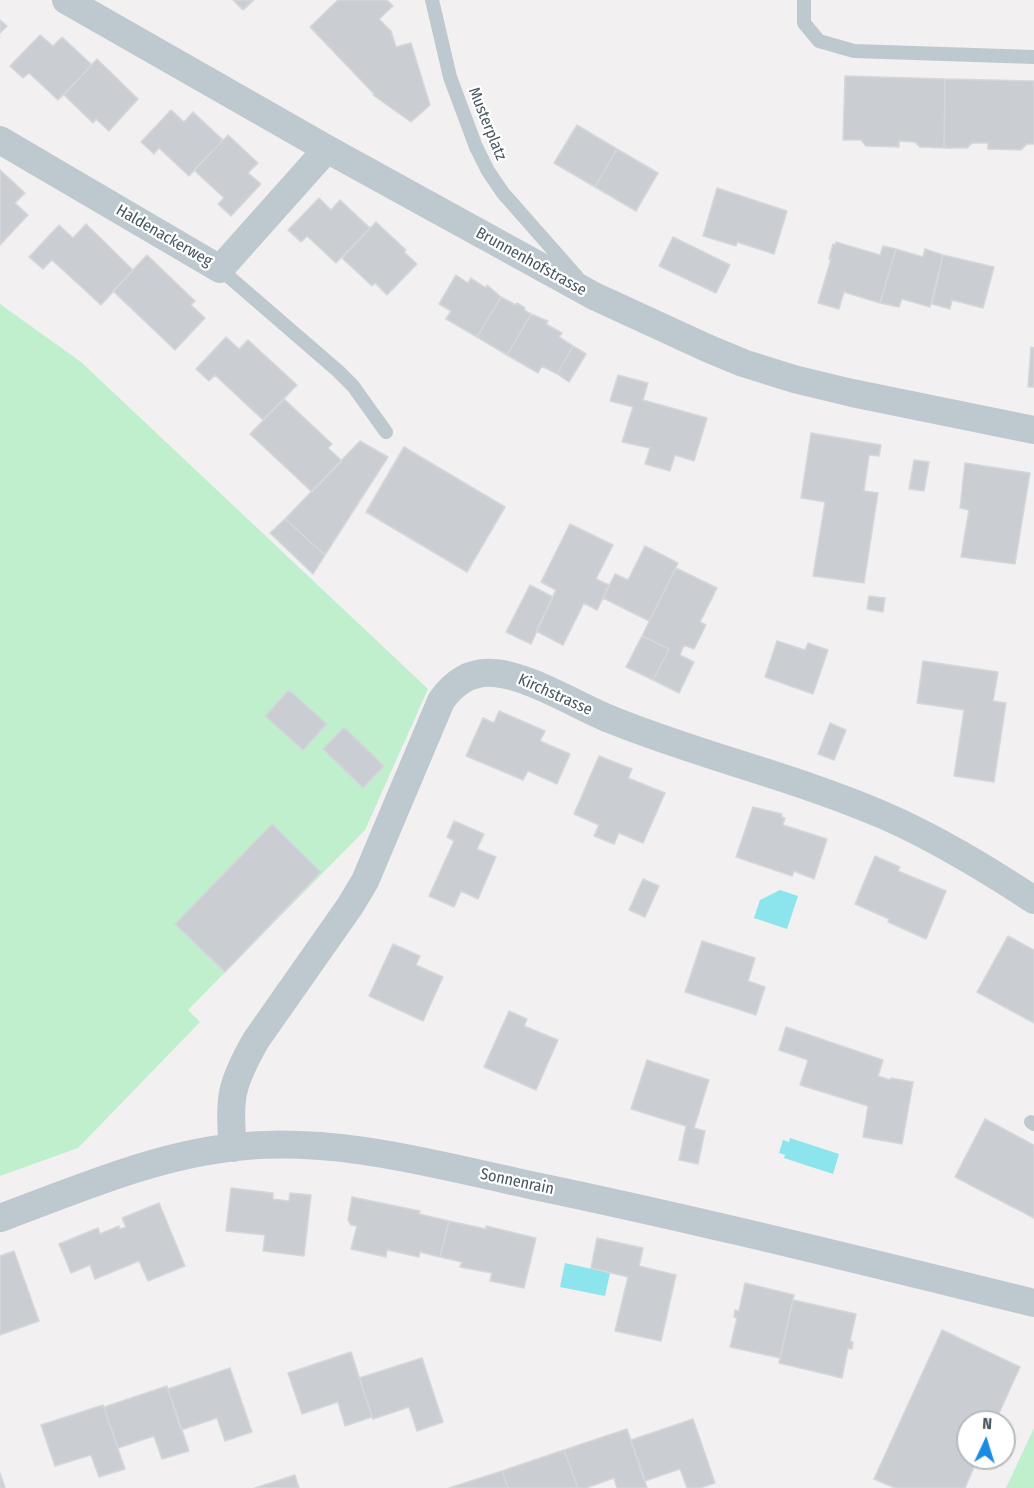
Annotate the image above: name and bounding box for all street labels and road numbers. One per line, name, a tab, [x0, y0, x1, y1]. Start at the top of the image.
street label: Musterplatz	[464, 85, 510, 163]
street label: Haldenackerweg	[113, 201, 215, 271]
street label: Brunnenhofstrasse	[472, 224, 590, 300]
street label: Kirchstrasse	[515, 670, 595, 720]
street label: Sonnenrain	[478, 1165, 556, 1199]

